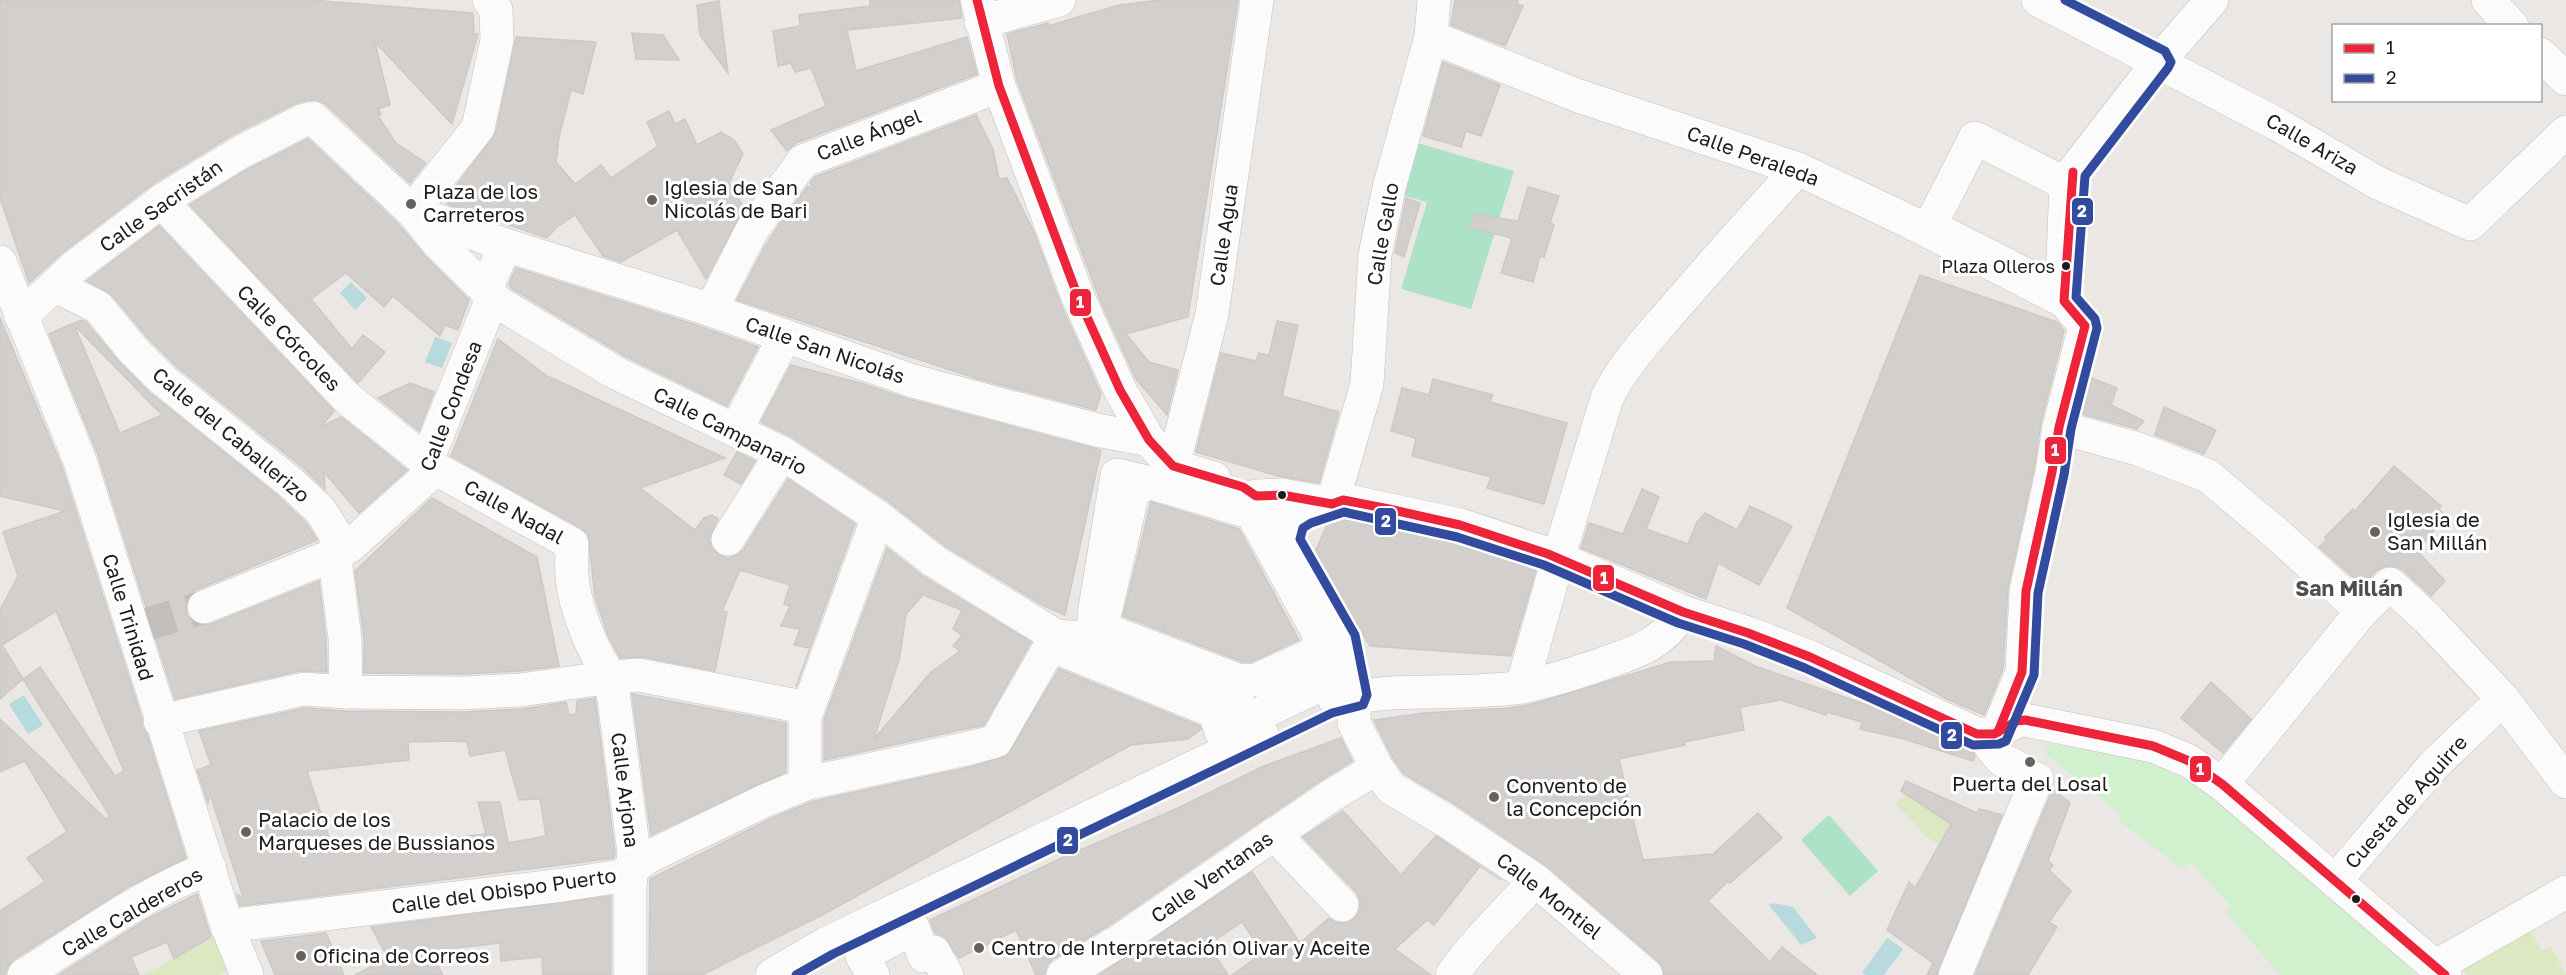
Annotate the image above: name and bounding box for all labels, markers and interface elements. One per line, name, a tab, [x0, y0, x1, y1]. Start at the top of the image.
legend	[2332, 24, 2542, 102]
text: 1	[2386, 36, 2395, 58]
text: 2	[2386, 66, 2396, 88]
street label: Calle Ángel	[813, 103, 924, 165]
street label: Calle Ariza	[2262, 107, 2363, 179]
street label: Calle Peraleda	[1684, 120, 1823, 190]
street label: Calle Sacristán	[94, 154, 226, 256]
place label: Iglesia de San Nicolás de Bari	[664, 175, 808, 222]
place label: Plaza de los Carreteros	[423, 179, 538, 226]
street label: Calle Gallo	[1361, 180, 1403, 287]
street label: Calle Agua	[1204, 182, 1242, 288]
marker: Iglesia de San Nicolás de Bari	[645, 193, 659, 207]
marker: Plaza de los Carreteros	[404, 197, 418, 211]
line badge: 2	[2071, 197, 2094, 226]
text: 2	[2077, 201, 2087, 221]
place label: Plaza Olleros	[1941, 255, 2055, 277]
marker: Plaza Olleros	[2060, 260, 2072, 272]
street label: Calle Córcoles	[233, 279, 346, 395]
line badge: 1	[1069, 288, 1092, 317]
text: 1	[1076, 292, 1084, 312]
street label: Calle San Nicolás	[742, 310, 908, 388]
street label: Calle Condesa	[414, 337, 486, 474]
street label: Calle del Caballerizo	[148, 362, 315, 507]
street label: Calle Campanario	[650, 381, 811, 479]
line badge: 1	[2044, 436, 2067, 465]
text: 1	[2051, 440, 2059, 460]
street label: Calle Nadal	[460, 474, 569, 548]
unlabelled marker	[1276, 489, 1288, 501]
line badge: 2	[1374, 507, 1397, 536]
place label: Iglesia de San Millán	[2387, 507, 2487, 554]
text: 2	[1381, 511, 1391, 531]
marker: Iglesia de San Millán	[2368, 525, 2382, 539]
street label: Calle Trinidad	[98, 550, 160, 683]
line badge: 1	[1592, 564, 1615, 592]
text: 1	[1600, 568, 1608, 588]
district label: San Millán	[2295, 575, 2403, 601]
line badge: 2	[1940, 721, 1963, 750]
text: 2	[1947, 725, 1957, 745]
street label: Cuesta de Aguirre	[2339, 730, 2471, 873]
street label: Calle Arjona	[607, 731, 645, 849]
marker: Puerta del Losal	[2023, 755, 2037, 769]
line badge: 1	[2189, 755, 2212, 783]
text: 1	[2196, 759, 2204, 779]
place label: Puerta del Losal	[1952, 771, 2108, 795]
place label: Convento de la Concepción	[1506, 773, 1642, 820]
marker: Convento de la Concepción	[1487, 790, 1501, 804]
place label: Palacio de los Marqueses de Bussianos	[258, 807, 495, 854]
marker: Palacio de los Marqueses de Bussianos	[239, 825, 253, 839]
street label: Calle Ventanas	[1146, 825, 1277, 927]
line badge: 2	[1056, 826, 1079, 855]
text: 2	[1063, 830, 1073, 850]
street label: Calle Montiel	[1492, 847, 1607, 944]
street label: Calle Caldereros	[57, 861, 206, 961]
street label: Calle del Obispo Puerto	[390, 862, 618, 918]
unlabelled marker	[2350, 893, 2362, 905]
place label: Centro de Interpretación Olivar y Aceite	[991, 935, 1370, 959]
marker: Centro de Interpretación Olivar y Aceite	[972, 941, 986, 955]
place label: Oficina de Correos	[313, 943, 489, 967]
marker: Oficina de Correos	[294, 949, 308, 963]

